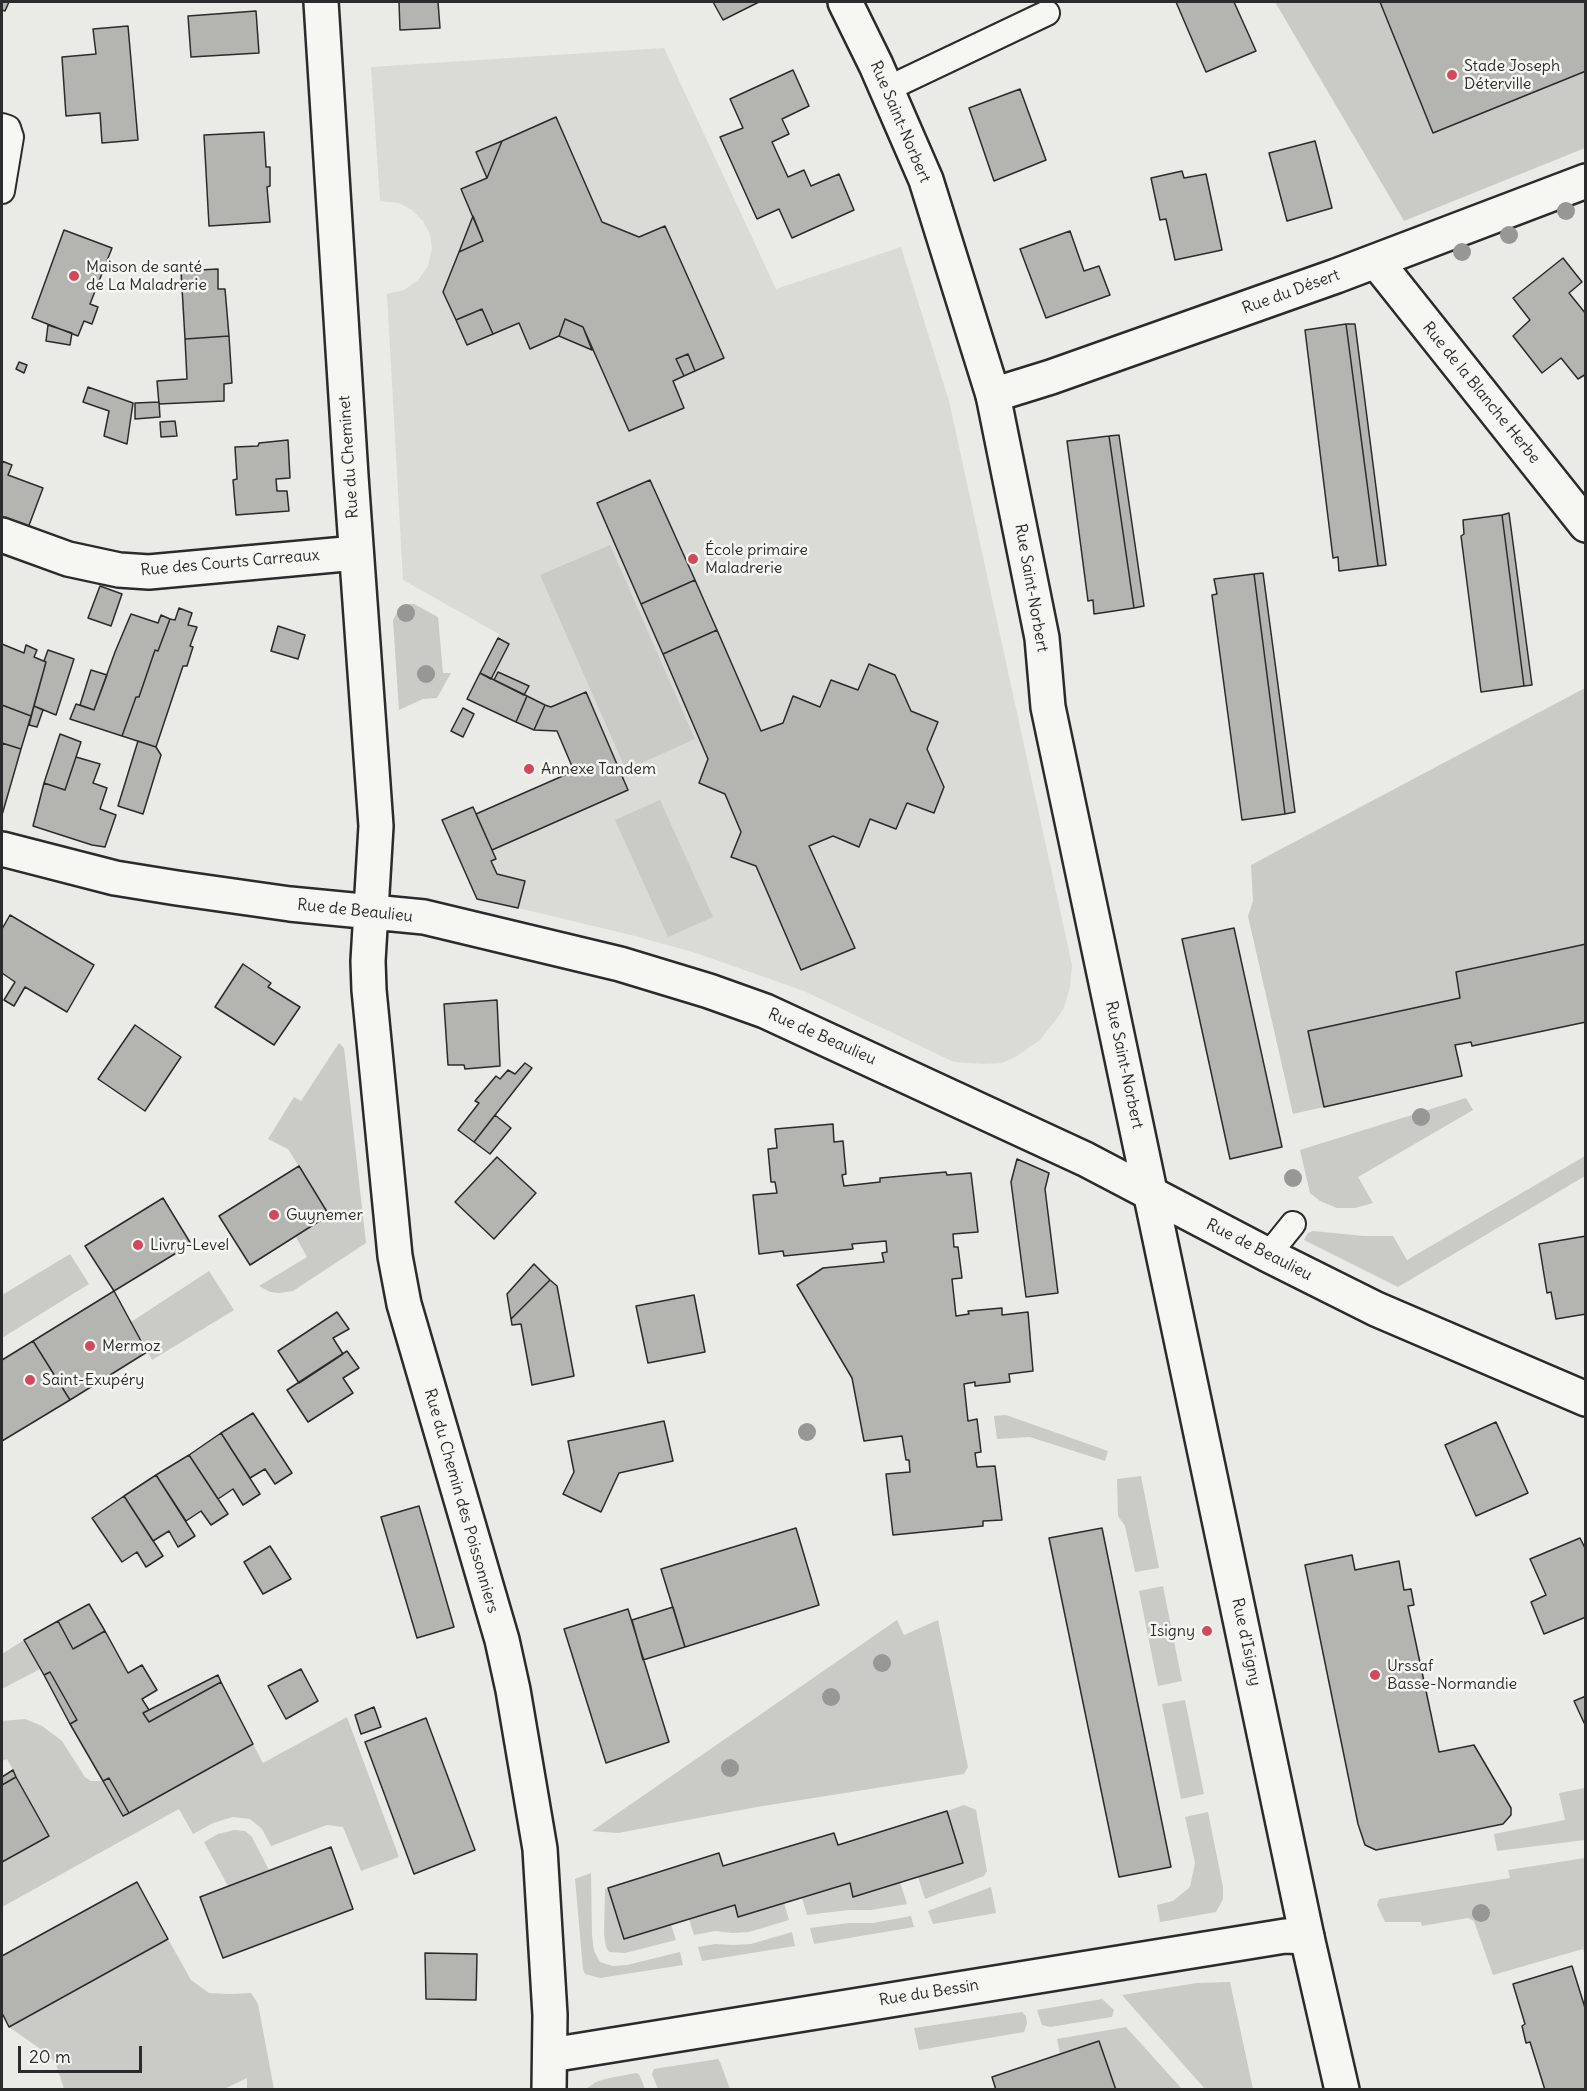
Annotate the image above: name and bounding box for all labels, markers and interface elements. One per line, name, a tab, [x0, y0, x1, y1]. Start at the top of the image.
place label: Stade Joseph Déterville	[1464, 56, 1560, 94]
street label: Rue Saint-Norbert	[866, 58, 934, 186]
marker: Stade Joseph Déterville	[1445, 68, 1459, 82]
place label: Maison de santé de La Maladrerie	[86, 257, 207, 295]
street label: Rue du Désert	[1240, 266, 1342, 318]
marker: Maison de santé de La Maladrerie	[67, 269, 81, 283]
street label: Rue de la Blanche Herbe	[1418, 318, 1544, 468]
street label: Rue du Cheminet	[335, 395, 363, 519]
street label: Rue Saint-Norbert	[1010, 522, 1052, 654]
place label: École primaire Maladrerie	[705, 540, 808, 578]
street label: Rue des Courts Carreaux	[140, 546, 320, 580]
marker: École primaire Maladrerie	[686, 552, 700, 566]
place label: Annexe Tandem	[541, 759, 656, 779]
marker: Annexe Tandem	[522, 762, 536, 776]
street label: Rue de Beaulieu	[296, 895, 414, 927]
street label: Rue Saint-Norbert	[1101, 999, 1147, 1131]
street label: Rue de Beaulieu	[765, 1005, 879, 1069]
place label: Guynemer	[286, 1205, 363, 1225]
marker: Guynemer	[267, 1208, 281, 1222]
street label: Rue de Beaulieu	[1203, 1215, 1315, 1285]
place label: Livry-Level	[150, 1235, 229, 1255]
marker: Livry-Level	[131, 1238, 145, 1252]
place label: Mermoz	[102, 1336, 161, 1356]
marker: Mermoz	[83, 1339, 97, 1353]
place label: Saint-Exupéry	[42, 1370, 144, 1390]
marker: Saint-Exupéry	[23, 1373, 37, 1387]
street label: Rue du Chemin des Poissonniers	[420, 1387, 502, 1615]
street label: Rue d'Isigny	[1227, 1596, 1265, 1688]
place label: Isigny	[1150, 1621, 1195, 1641]
marker: Isigny	[1200, 1624, 1214, 1638]
place label: Urssaf Basse-Normandie	[1387, 1656, 1517, 1694]
marker: Urssaf Basse-Normandie	[1368, 1668, 1382, 1682]
street label: Rue du Bessin	[878, 1976, 980, 2010]
scale bar	[21, 2034, 146, 2072]
text: 20 m	[29, 2045, 71, 2068]

